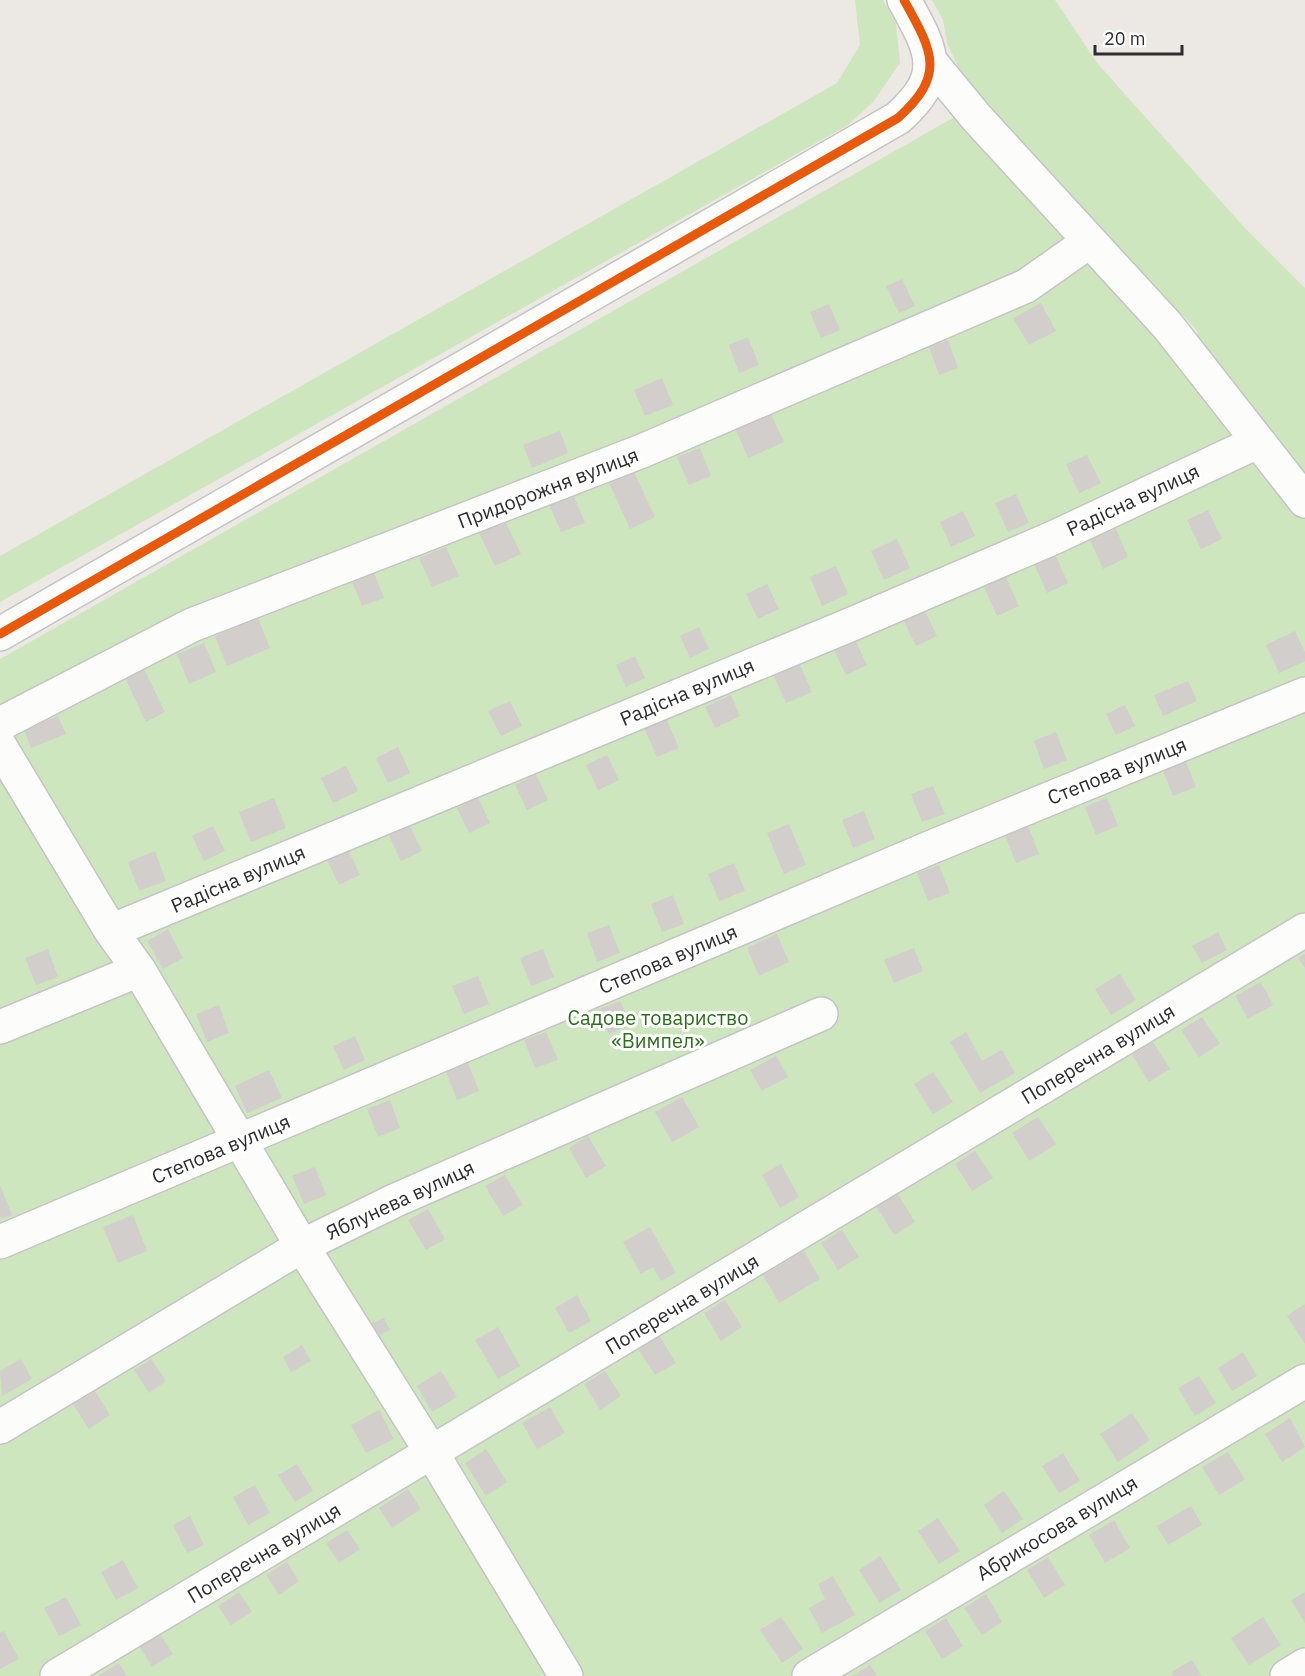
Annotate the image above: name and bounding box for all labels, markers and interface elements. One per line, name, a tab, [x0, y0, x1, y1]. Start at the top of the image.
scale bar	[1095, 18, 1182, 56]
text: 20 m	[1104, 27, 1146, 50]
street label: Придорожня вулиця	[453, 441, 642, 535]
street label: Радісна вулиця	[1062, 457, 1204, 542]
street label: Радісна вулиця	[615, 651, 758, 732]
street label: Степова вулиця	[1043, 730, 1191, 811]
street label: Радісна вулиця	[166, 838, 309, 919]
street label: Степова вулиця	[594, 917, 741, 1000]
street label: Поперечна вулиця	[1016, 997, 1179, 1110]
park label: Садове товариство «Вимпел»	[568, 1004, 748, 1054]
street label: Степова вулиця	[147, 1107, 294, 1190]
street label: Яблунева вулиця	[321, 1153, 478, 1246]
street label: Поперечна вулиця	[600, 1247, 763, 1360]
street label: Абрикосова вулиця	[971, 1469, 1142, 1586]
street label: Поперечна вулиця	[182, 1496, 345, 1609]

